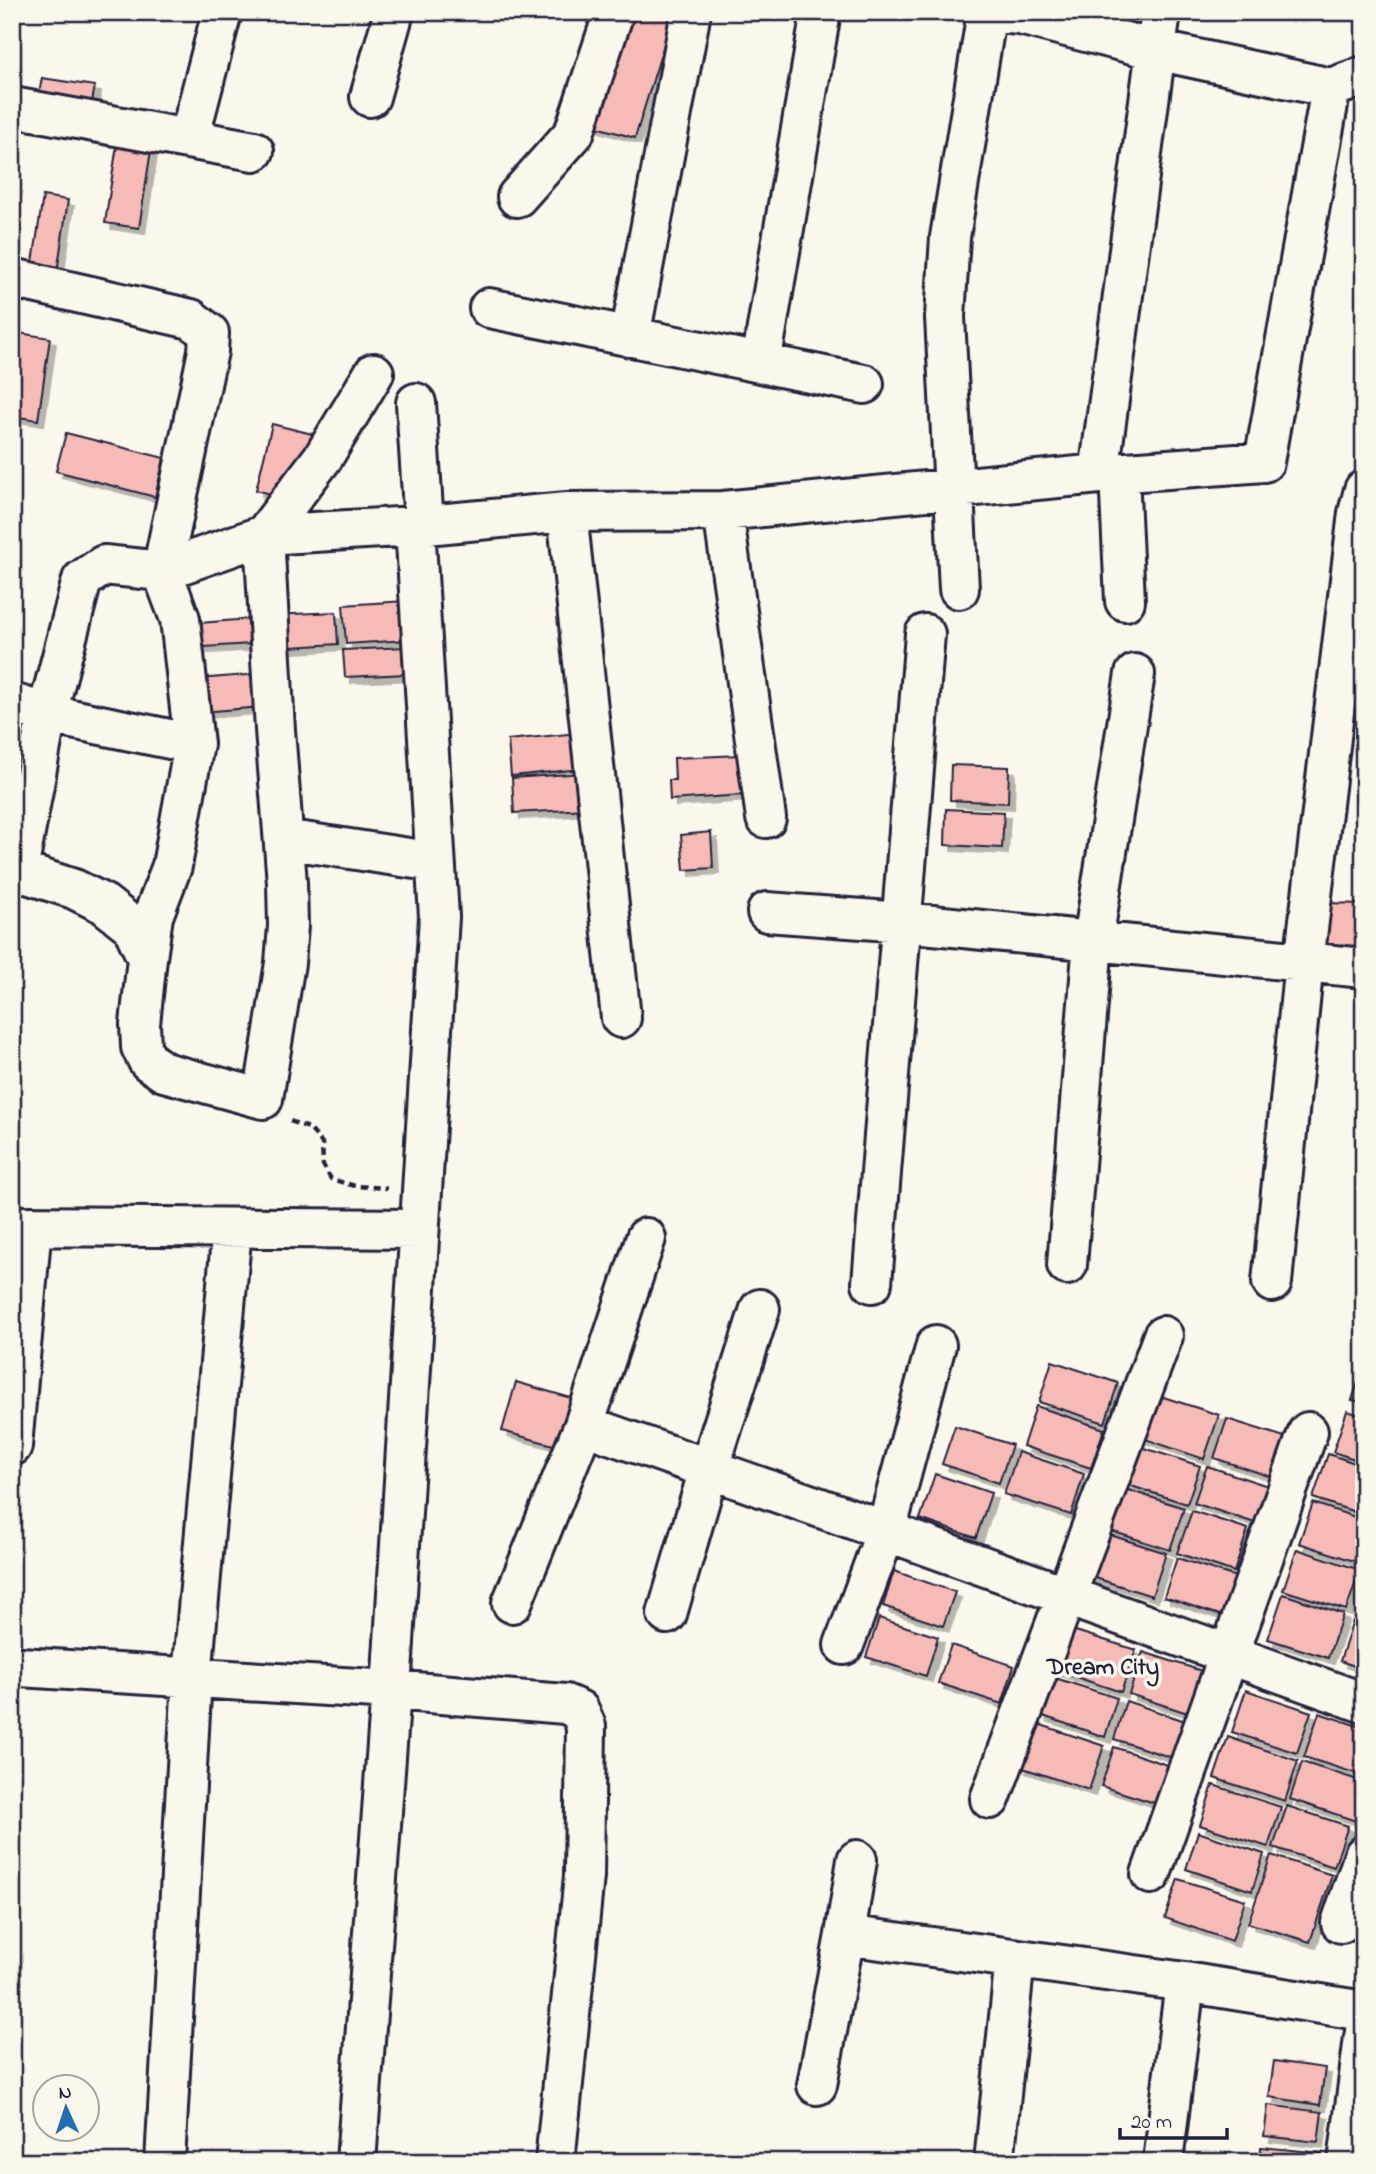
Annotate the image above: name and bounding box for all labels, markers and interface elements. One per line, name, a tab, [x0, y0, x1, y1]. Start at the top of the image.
district label: Dream City	[1046, 1651, 1159, 1687]
north arrow	[32, 2072, 102, 2142]
text: N	[58, 2080, 73, 2107]
scale bar	[1120, 2097, 1227, 2141]
text: 20 m	[1131, 2108, 1172, 2138]

